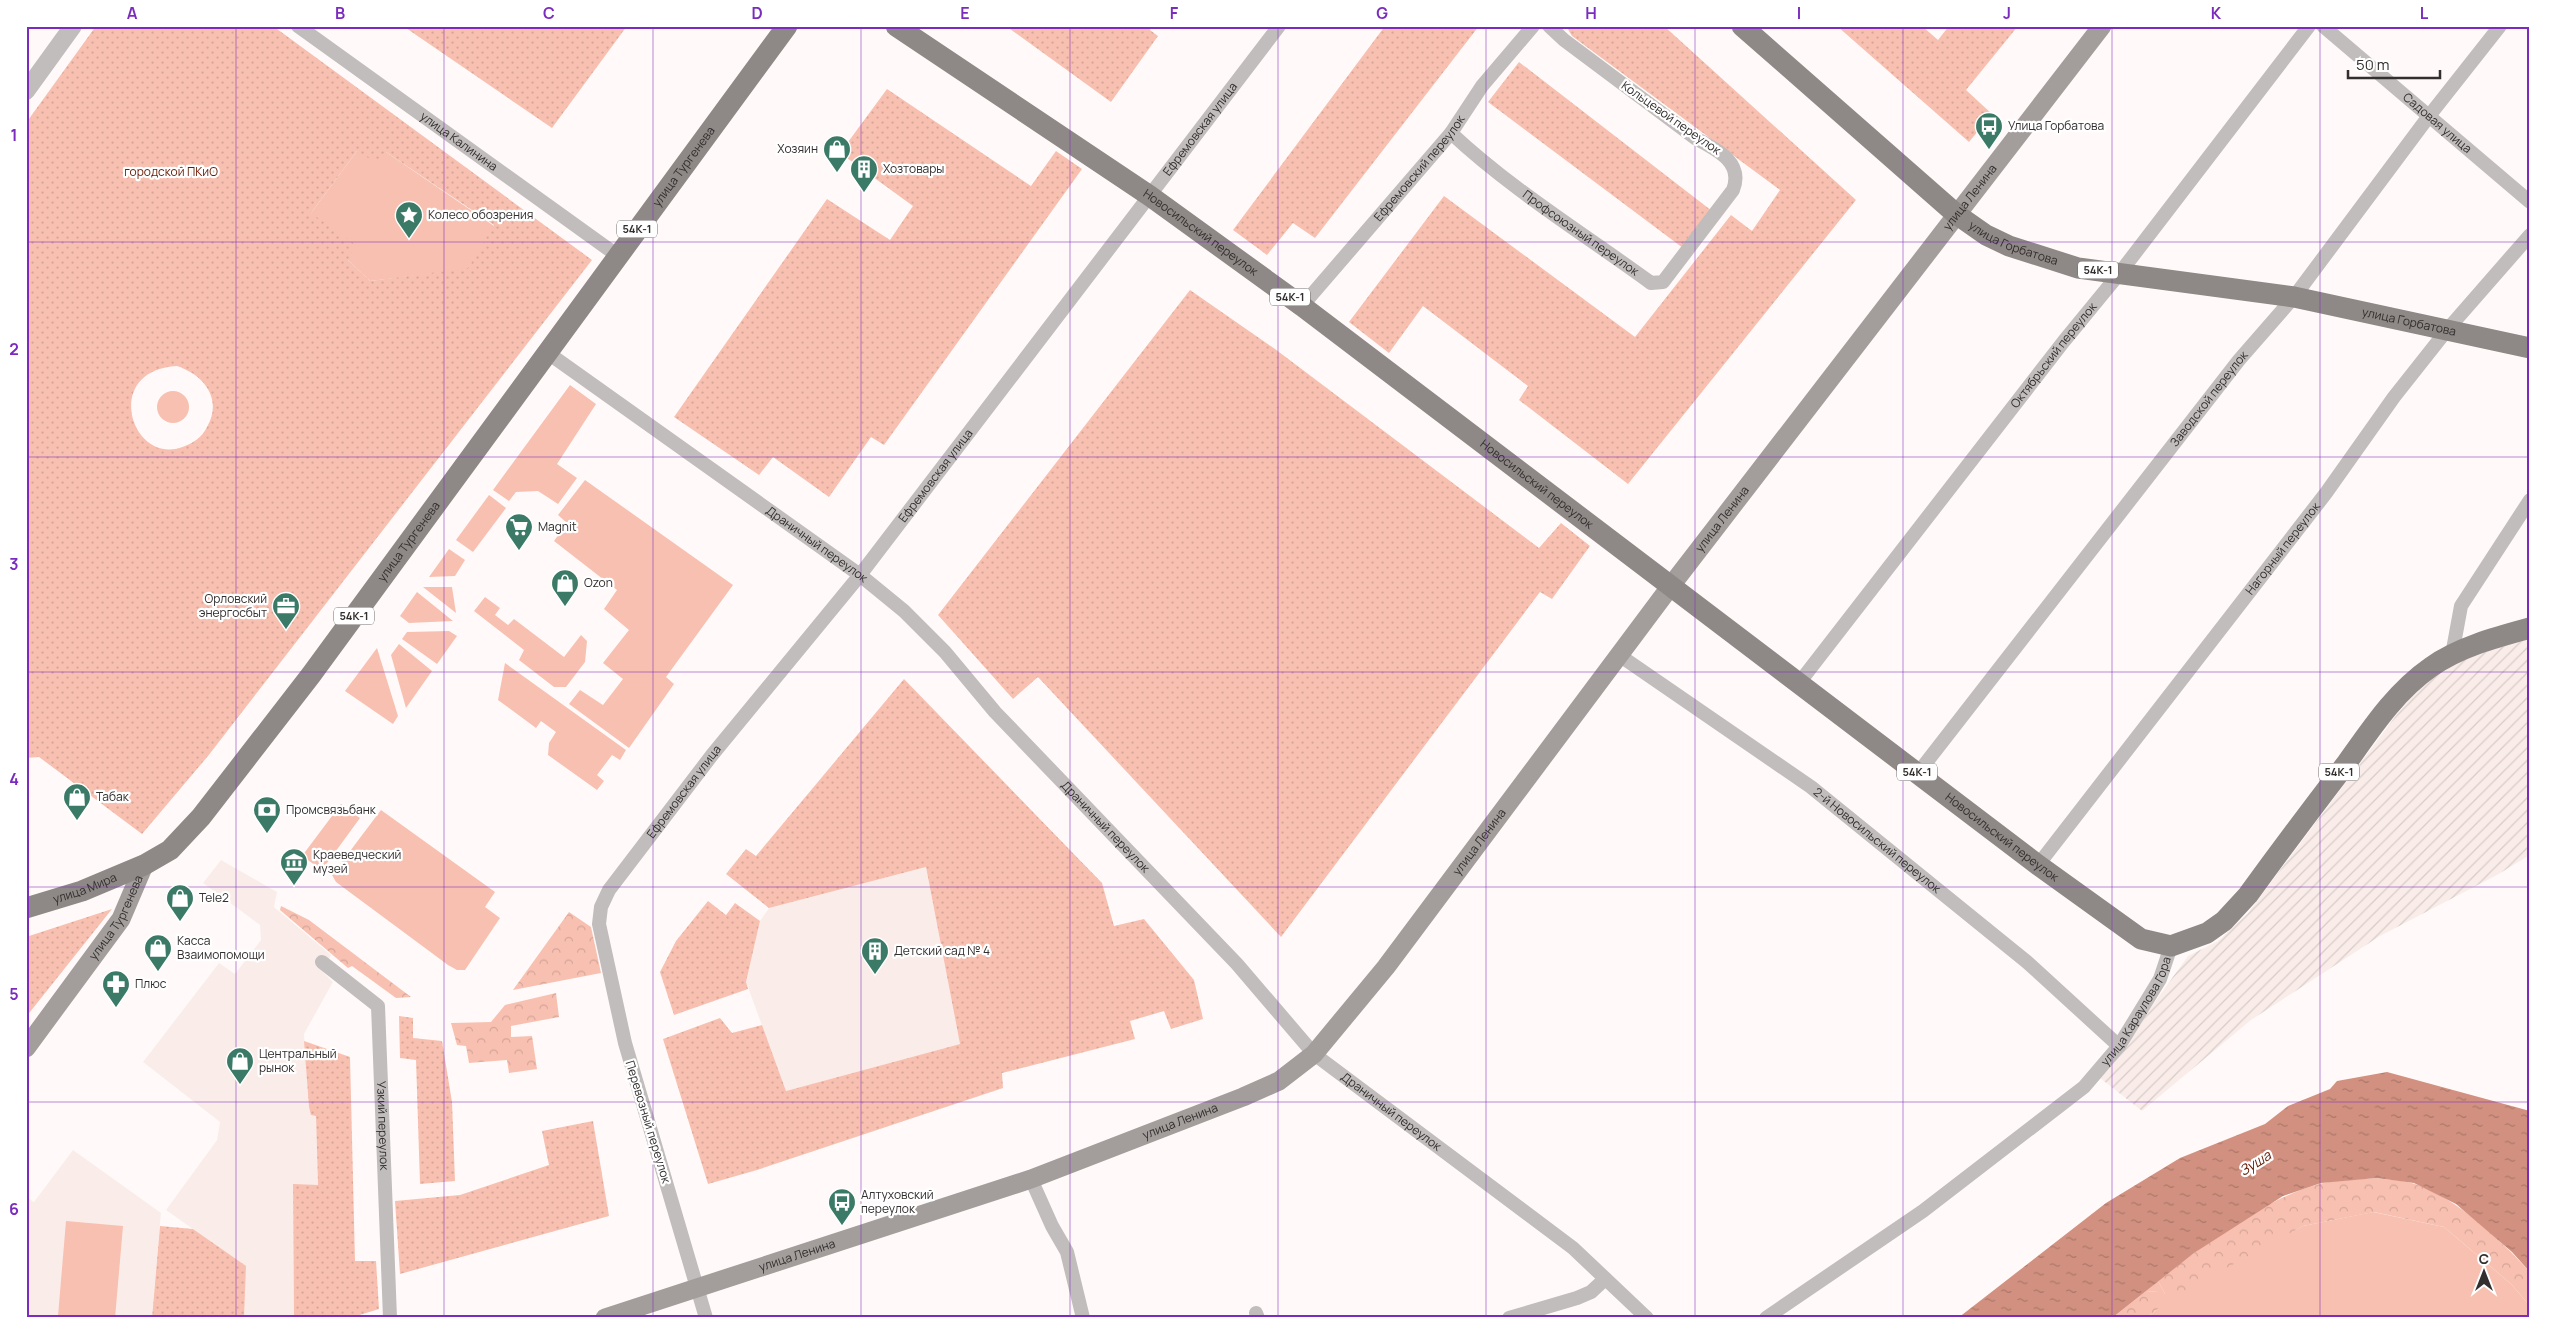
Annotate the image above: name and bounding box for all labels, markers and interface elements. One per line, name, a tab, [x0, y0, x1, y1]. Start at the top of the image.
text: A	[127, 2, 138, 24]
text: B	[335, 2, 345, 24]
text: C	[543, 2, 555, 24]
text: D	[751, 2, 763, 24]
text: E	[960, 2, 970, 24]
text: F	[1170, 2, 1179, 24]
text: G	[1376, 2, 1388, 24]
text: H	[1585, 2, 1597, 24]
text: I	[1797, 2, 1801, 24]
text: J	[2003, 2, 2011, 24]
text: K	[2211, 2, 2222, 24]
text: L	[2420, 2, 2429, 24]
scale bar	[2348, 48, 2441, 80]
text: 50 m	[2356, 54, 2390, 75]
street label: Кольцевой переулок	[1618, 77, 1725, 159]
street label: Ефремовская улица	[1159, 79, 1241, 179]
street label: Садовая улица	[2399, 89, 2476, 157]
street label: улица Калинина	[417, 108, 501, 175]
street label: Ефремовский переулок	[1370, 111, 1469, 225]
bus stop icon: Улица Горбатова	[1974, 111, 2004, 150]
place label: Улица Горбатова	[2008, 117, 2104, 134]
street label: улица Тургенева	[648, 123, 719, 210]
text: 1	[10, 124, 18, 146]
shop icon: Хозяин	[822, 134, 852, 173]
place label: Хозяин	[777, 140, 818, 157]
building icon: Хозтовары	[849, 154, 879, 193]
place label: Хозтовары	[883, 160, 944, 177]
street label: улица Ленина	[1939, 160, 2001, 234]
park label: городской ПКиО	[124, 163, 218, 180]
street label: Новосильский переулок	[1140, 185, 1263, 280]
street label: Профсоюзный переулок	[1519, 186, 1643, 280]
place icon: Колесо обозрения	[394, 200, 424, 239]
place label: Колесо обозрения	[428, 206, 533, 223]
street label: улица Горбатова	[1966, 217, 2060, 269]
road number: 54К-1	[617, 220, 657, 238]
road number: 54К-1	[2078, 262, 2118, 278]
road number: 54К-1	[1270, 288, 1310, 306]
street label: Октябрьский переулок	[2006, 298, 2101, 411]
street label: улица Горбатова	[2361, 303, 2458, 340]
text: 2	[9, 338, 19, 360]
street label: Заводской переулок	[2166, 346, 2252, 450]
street label: Ефремовская улица	[894, 425, 977, 526]
street label: Новосильский переулок	[1477, 435, 1598, 533]
street label: улица Ленина	[1691, 482, 1753, 555]
street label: улица Тургенева	[373, 498, 444, 585]
street label: Нагорный переулок	[2241, 498, 2324, 598]
street label: Драничный переулок	[763, 502, 873, 587]
supermarket icon: Magnit	[504, 512, 534, 551]
place label: Magnit	[538, 518, 577, 535]
text: 3	[9, 553, 19, 575]
shop icon: Ozon	[550, 568, 580, 607]
place label: Ozon	[584, 574, 613, 591]
place label: Орловский энергосбыт	[199, 590, 267, 621]
office icon: Орловский энергосбыт	[271, 591, 301, 630]
road number: 54К-1	[334, 608, 374, 624]
street label: Ефремовская улица	[642, 741, 725, 842]
road number: 54К-1	[1897, 764, 1937, 780]
road number: 54К-1	[2319, 764, 2359, 780]
text: 4	[9, 768, 19, 790]
street label: Драничный переулок	[1057, 777, 1154, 877]
shop icon: Табак	[62, 782, 92, 821]
street label: 2-й Новосильский переулок	[1810, 783, 1945, 898]
place label: Табак	[96, 788, 130, 805]
street label: Новосильский переулок	[1942, 789, 2063, 886]
bank icon: Промсвязьбанк	[252, 795, 282, 834]
place label: Промсвязьбанк	[286, 801, 377, 818]
street label: улица Ленина	[1448, 805, 1510, 879]
place label: Краеведческий музей	[313, 846, 401, 877]
museum icon: Краеведческий музей	[279, 847, 309, 886]
street label: улица Мира	[51, 868, 119, 907]
street label: улица Тургенева	[85, 872, 147, 963]
shop icon: Tele2	[165, 883, 195, 922]
place label: Tele2	[199, 889, 229, 906]
place label: Касса Взаимопомощи	[177, 932, 265, 963]
shop icon: Касса Взаимопомощи	[143, 933, 173, 972]
building icon: Детский сад № 4	[860, 936, 890, 975]
place label: Детский сад № 4	[894, 942, 990, 959]
street label: улица Караулова Гора	[2097, 954, 2175, 1069]
pharmacy icon: Плюс	[101, 969, 131, 1008]
place label: Плюс	[135, 975, 167, 992]
text: 5	[9, 983, 19, 1005]
place label: Центральный рынок	[259, 1045, 337, 1076]
shop icon: Центральный рынок	[225, 1046, 255, 1085]
street label: Перевозный переулок	[622, 1059, 676, 1186]
street label: Драничный переулок	[1338, 1068, 1446, 1155]
street label: Узкий переулок	[373, 1081, 393, 1172]
street label: улица Ленина	[1140, 1099, 1220, 1143]
water label: Зуша	[2235, 1145, 2275, 1180]
place label: Алтуховский переулок	[861, 1186, 934, 1217]
bus stop icon: Алтуховский переулок	[827, 1187, 857, 1226]
text: 6	[9, 1198, 19, 1220]
street label: улица Ленина	[756, 1234, 837, 1275]
north arrow	[2458, 1246, 2508, 1296]
text: С	[2479, 1249, 2489, 1268]

